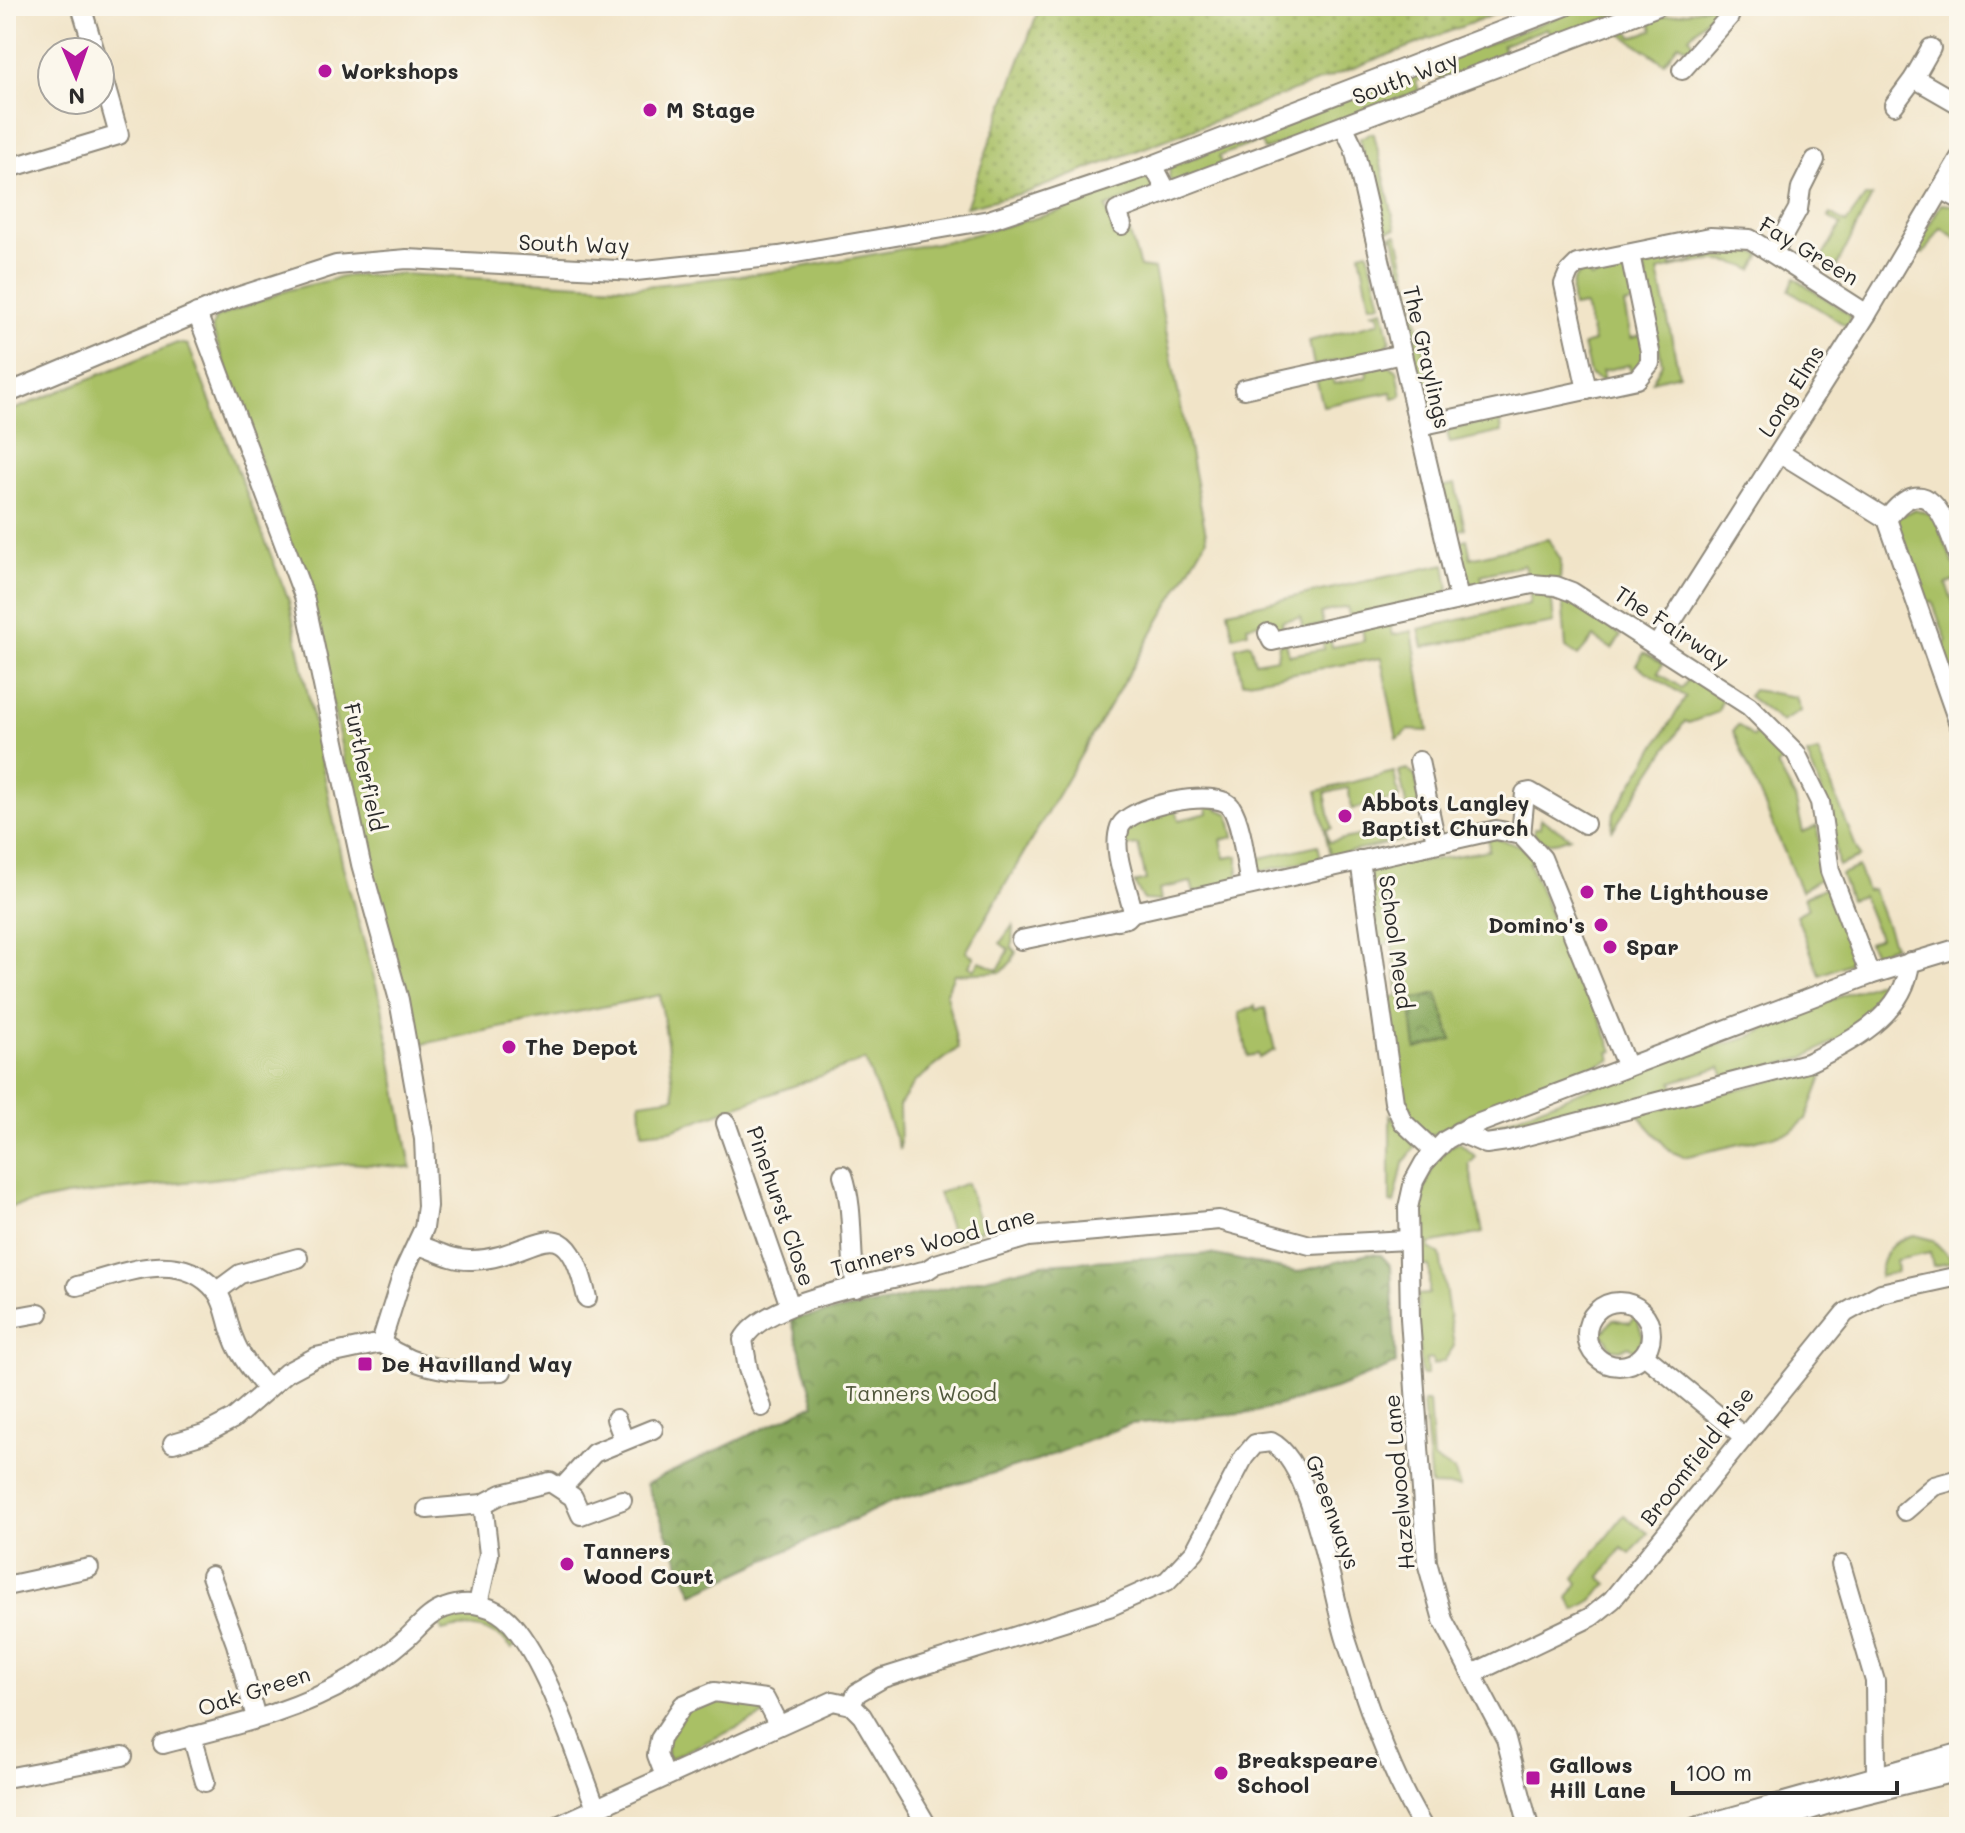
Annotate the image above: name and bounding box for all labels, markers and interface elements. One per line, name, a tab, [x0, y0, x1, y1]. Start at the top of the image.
north arrow	[36, 36, 116, 116]
street label: South Way	[1348, 44, 1462, 111]
place label: Workshops	[341, 56, 459, 85]
marker: Workshops	[316, 62, 334, 80]
text: N	[68, 82, 86, 111]
place label: M Stage	[666, 95, 755, 124]
marker: M Stage	[641, 101, 659, 119]
street label: Fay Green	[1754, 209, 1864, 292]
street label: South Way	[518, 227, 630, 260]
street label: The Graylings	[1397, 283, 1458, 431]
street label: Long Elms	[1751, 339, 1830, 442]
street label: The Fairway	[1609, 579, 1735, 675]
street label: Furtherfield	[338, 700, 393, 834]
place label: Abbots Langley Baptist Church	[1361, 788, 1530, 842]
marker: Abbots Langley Baptist Church	[1336, 807, 1354, 825]
street label: School Mead	[1373, 873, 1420, 1011]
place label: The Lighthouse	[1603, 877, 1769, 906]
marker: The Lighthouse	[1578, 883, 1596, 901]
place label: Domino's	[1488, 910, 1585, 939]
marker: Domino's	[1592, 916, 1610, 934]
place label: Spar	[1626, 932, 1679, 961]
marker: Spar	[1601, 938, 1619, 956]
place label: The Depot	[525, 1032, 638, 1061]
marker: The Depot	[500, 1038, 518, 1056]
street label: Pinehurst Close	[741, 1122, 822, 1290]
street label: Tanners Wood Lane	[828, 1200, 1038, 1283]
place label: De Havilland Way	[381, 1349, 572, 1378]
marker: De Havilland Way	[356, 1355, 374, 1373]
park label: Tanners Wood	[845, 1378, 997, 1407]
street label: Broomfield Rise	[1633, 1380, 1760, 1531]
street label: Hazelwood Lane	[1376, 1393, 1421, 1571]
street label: Greenways	[1299, 1451, 1368, 1573]
place label: Tanners Wood Court	[583, 1536, 714, 1590]
marker: Tanners Wood Court	[558, 1555, 576, 1573]
street label: Oak Green	[194, 1659, 314, 1722]
place label: Breakspeare School	[1237, 1745, 1378, 1799]
scale bar	[1673, 1745, 1897, 1795]
place label: Gallows Hill Lane	[1549, 1750, 1646, 1804]
text: 100 m	[1685, 1756, 1752, 1787]
marker: Breakspeare School	[1212, 1764, 1230, 1782]
marker: Gallows Hill Lane	[1524, 1769, 1542, 1787]

